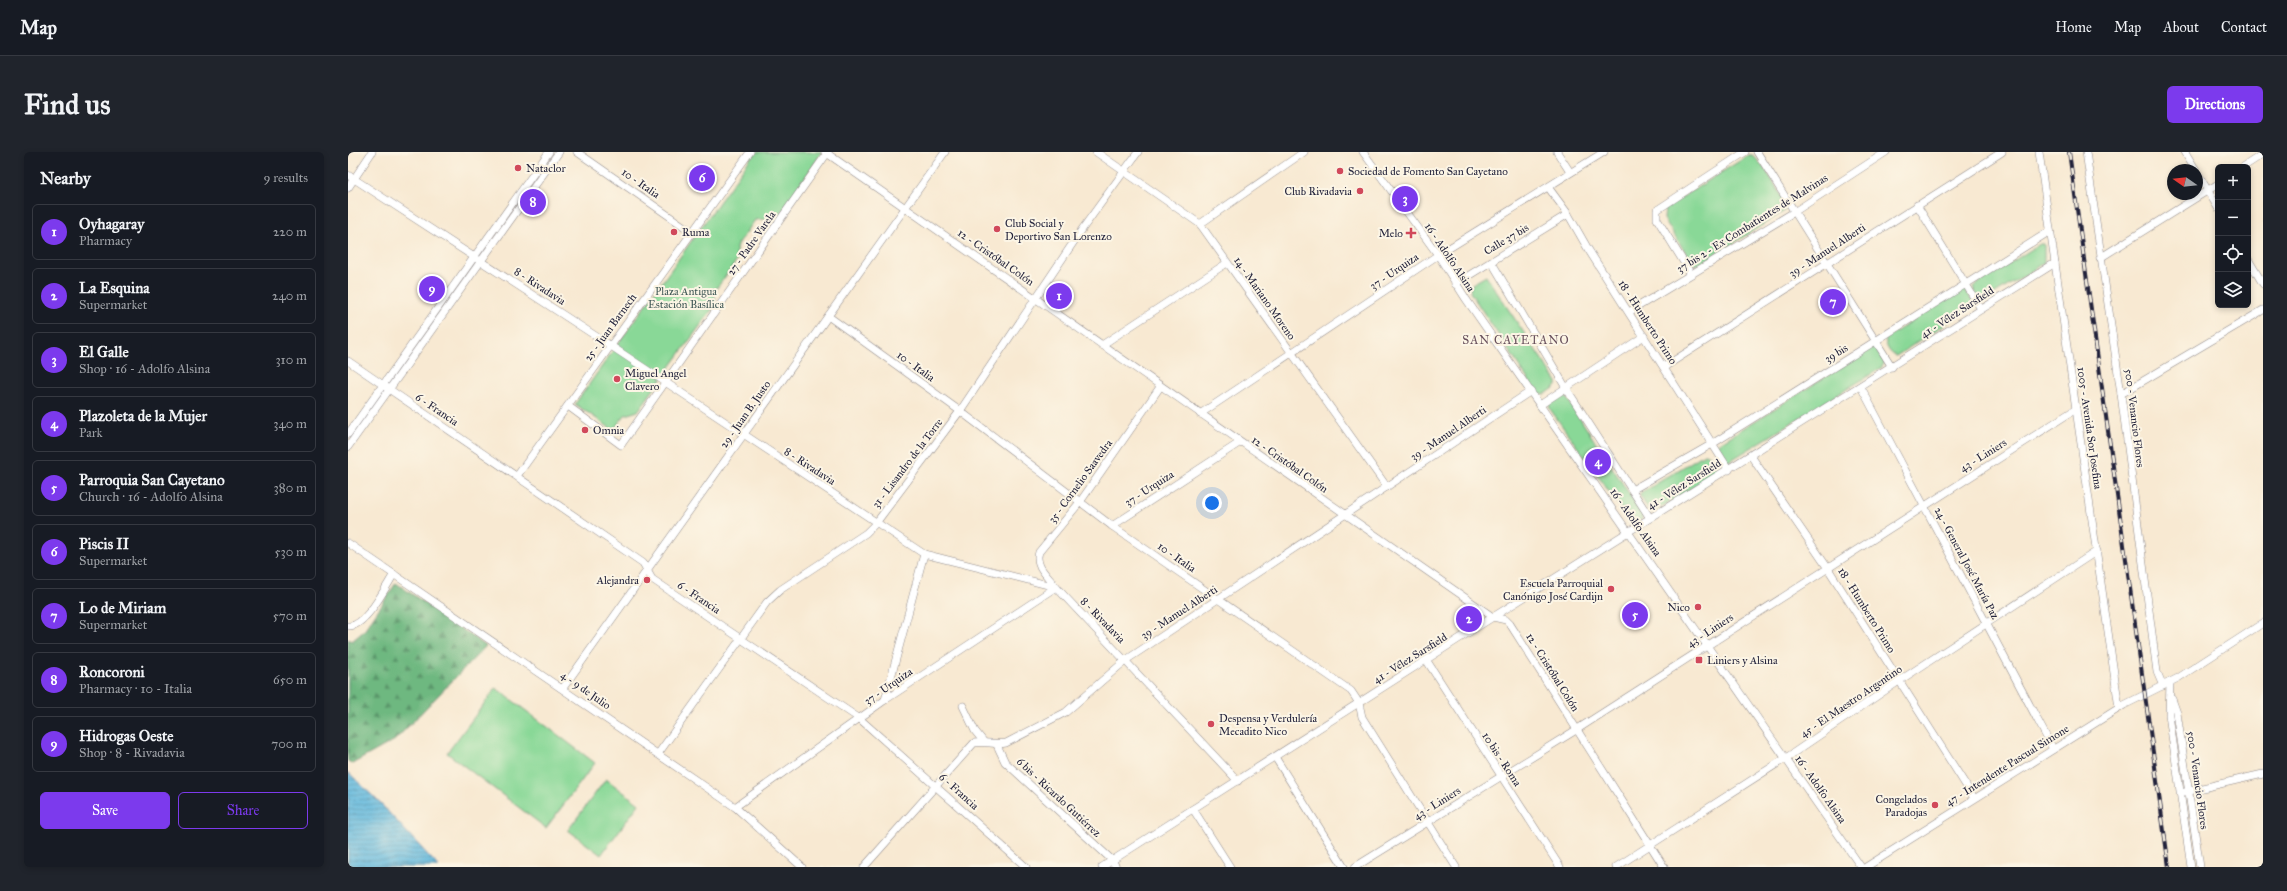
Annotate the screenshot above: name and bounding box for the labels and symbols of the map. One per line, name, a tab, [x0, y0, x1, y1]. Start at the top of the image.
place label: Nataclor	[526, 162, 566, 175]
marker: Nataclor	[513, 163, 523, 173]
pin: 6	[689, 163, 715, 193]
north arrow	[2167, 164, 2203, 200]
place label: Sociedad de Fomento San Cayetano	[1348, 165, 1508, 178]
street label: 10 - Italia	[619, 166, 663, 201]
marker: Sociedad de Fomento San Cayetano	[1335, 166, 1345, 176]
street label: 37 bis 2 - Ex Combatientes de Malvinas	[1674, 171, 1830, 276]
pin: 3	[1392, 184, 1418, 214]
place label: Club Rivadavia	[1284, 185, 1352, 198]
marker: Club Rivadavia	[1355, 186, 1365, 196]
pin: 8	[520, 187, 546, 217]
street label: 27 - Padre Varela	[725, 208, 779, 278]
place label: Club Social y Deportivo San Lorenzo	[1005, 217, 1112, 243]
street label: 16 - Adolfo Alsina	[1422, 220, 1478, 294]
street label: Calle 37 bis	[1481, 221, 1531, 258]
street label: 39 - Manuel Alberti	[1787, 221, 1868, 280]
marker: Club Social y Deportivo San Lorenzo	[992, 224, 1002, 234]
place label: Ruma	[682, 226, 710, 239]
street label: 12 - Cristóbal Colón	[955, 226, 1036, 289]
marker: Ruma	[669, 227, 679, 237]
place label: Melo	[1379, 227, 1403, 240]
marker: Melo	[1406, 228, 1416, 238]
street label: 37 - Urquiza	[1367, 250, 1422, 293]
street label: 14 - Mariano Moreno	[1231, 254, 1298, 343]
street label: 8 - Rivadavia	[512, 265, 568, 308]
pin: 9	[419, 274, 445, 304]
street label: 18 - Humberto Primo	[1615, 278, 1680, 367]
pin: 1	[1046, 281, 1072, 311]
street label: 41 - Vélez Sarsfield	[1918, 284, 1997, 341]
park label: Plaza Antigua Estación Basílica	[648, 285, 724, 311]
pin: 7	[1820, 287, 1846, 317]
street label: 25 - Juan Barnech	[582, 291, 640, 364]
district label: SAN CAYETANO	[1462, 333, 1570, 347]
street label: 39 bis	[1822, 341, 1850, 366]
street label: 10 - Italia	[894, 348, 937, 385]
street label: 1005 - Avenida Sor Josefina	[2073, 366, 2105, 491]
place label: Miguel Angel Clavero	[625, 367, 686, 393]
street label: 500 - Venancio Flores	[2122, 368, 2147, 468]
marker: Miguel Angel Clavero	[612, 374, 622, 384]
street label: 29 - Juan B. Justo	[717, 378, 774, 451]
street label: 6 - Francia	[413, 390, 461, 429]
street label: 39 - Manuel Alberti	[1408, 403, 1489, 464]
street label: 31 - Lisandro de la Torre	[869, 416, 946, 511]
place label: Omnia	[593, 424, 625, 437]
marker: Omnia	[580, 425, 590, 435]
street label: 12 - Cristóbal Colón	[1249, 433, 1330, 496]
street label: 43 - Liniers	[1958, 436, 2009, 475]
street label: 35 - Cornelio Saavedra	[1046, 437, 1115, 526]
street label: 8 - Rivadavia	[782, 445, 838, 488]
pin: 4	[1585, 447, 1611, 477]
street label: 41 - Vélez Sarsfield	[1645, 456, 1724, 512]
street label: 37 - Urquiza	[1122, 468, 1177, 510]
street label: 16 - Adolfo Alsina	[1607, 486, 1664, 559]
your location	[1202, 493, 1222, 513]
street label: 24 - General José María Paz	[1931, 505, 2002, 622]
street label: 10 - Italia	[1155, 540, 1199, 575]
street label: 18 - Humberto Primo	[1835, 565, 1898, 656]
place label: Alejandra	[596, 574, 639, 587]
marker: Alejandra	[642, 575, 652, 585]
place label: Escuela Parroquial Canónigo José Cardijn	[1503, 577, 1603, 604]
street label: 6 - Francia	[675, 578, 723, 617]
street label: 39 - Manuel Alberti	[1139, 583, 1220, 642]
marker: Escuela Parroquial Canónigo José Cardijn	[1606, 584, 1616, 594]
street label: 8 - Rivadavia	[1078, 595, 1128, 646]
pin: 5	[1622, 600, 1648, 630]
place label: Nico	[1667, 601, 1690, 614]
marker: Nico	[1693, 602, 1703, 612]
pin: 2	[1456, 604, 1482, 634]
street label: 43 - Liniers	[1685, 611, 1736, 650]
street label: 41 - Vélez Sarsfield	[1371, 630, 1450, 686]
street label: 12 - Cristóbal Colón	[1523, 631, 1582, 714]
place label: Liniers y Alsina	[1707, 654, 1778, 667]
marker: Liniers y Alsina	[1694, 655, 1704, 665]
street label: 45 - El Maestro Argentino	[1798, 662, 1905, 740]
street label: 37 - Urquiza	[862, 665, 916, 709]
street label: 4 - 9 de Julio	[558, 669, 613, 713]
place label: Despensa y Verdulería Mecadito Nico	[1219, 712, 1317, 738]
marker: Despensa y Verdulería Mecadito Nico	[1206, 719, 1216, 729]
street label: 47 - Intendente Pascual Simone	[1943, 722, 2072, 809]
street label: 10 bis - Roma	[1479, 730, 1524, 789]
street label: 500 - Venancio Flores	[2184, 730, 2211, 830]
street label: 16 - Adolfo Alsina	[1792, 753, 1849, 826]
street label: 6 bis - Ricardo Gutiérrez	[1014, 755, 1103, 840]
street label: 6 - Francia	[936, 770, 981, 813]
street label: 43 - Liniers	[1412, 784, 1463, 823]
place label: Congelados Paradojas	[1875, 793, 1927, 819]
marker: Congelados Paradojas	[1930, 800, 1940, 810]

